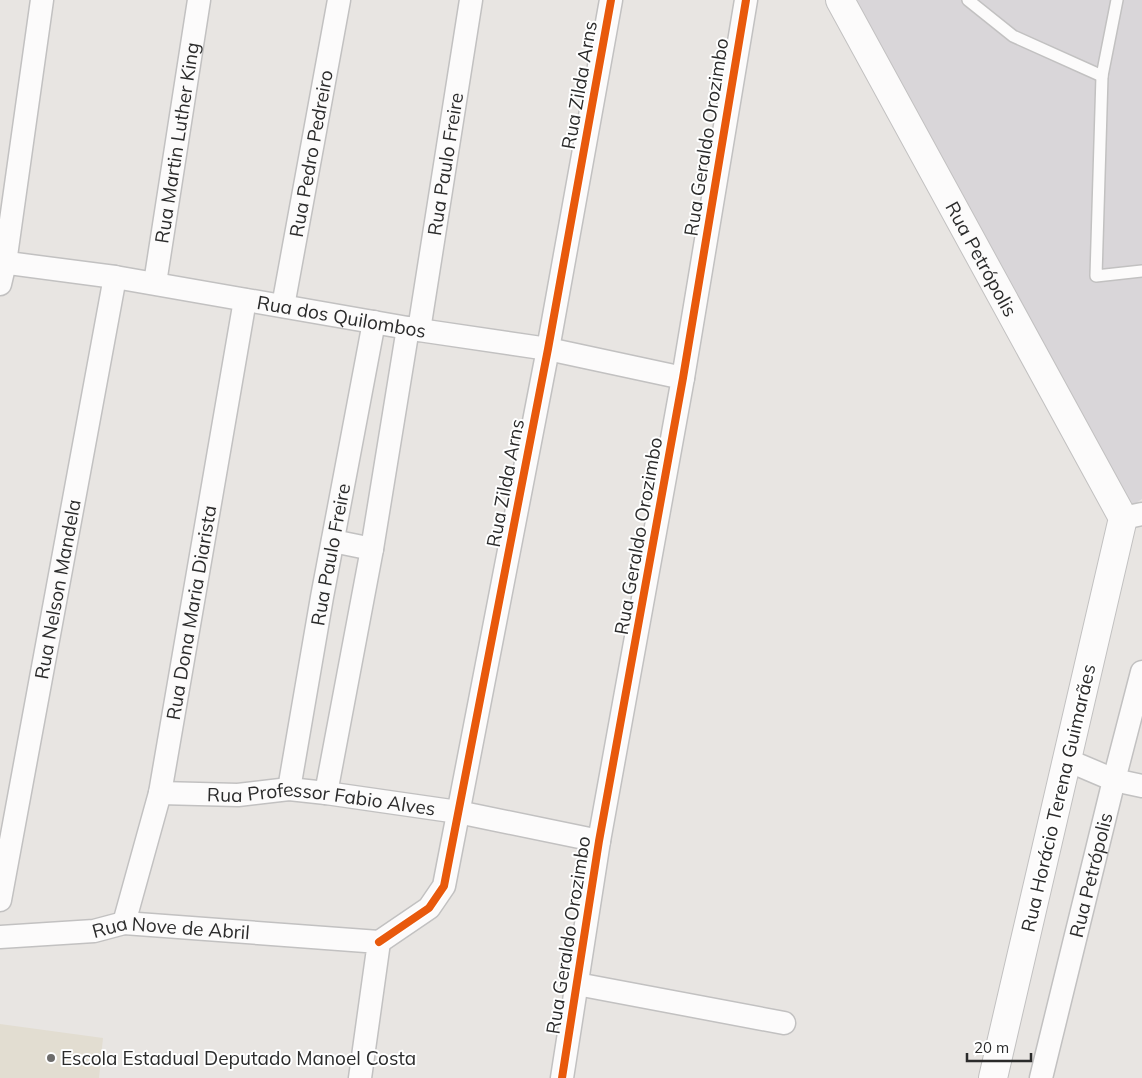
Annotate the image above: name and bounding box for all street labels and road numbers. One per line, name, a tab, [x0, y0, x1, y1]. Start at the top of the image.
street label: Rua Zilda Arns	[556, 19, 602, 151]
street label: Rua Geraldo Orozimbo	[678, 36, 734, 238]
street label: Rua Martin Luther King	[149, 40, 204, 245]
street label: Rua Pedro Pedreiro	[284, 68, 338, 239]
street label: Rua Paulo Freire	[422, 91, 468, 237]
street label: Rua Petrópolis	[940, 197, 1023, 321]
street label: Rua dos Quilombos	[255, 290, 428, 343]
street label: Rua Zilda Arns	[481, 417, 529, 549]
street label: Rua Geraldo Orozimbo	[609, 435, 667, 637]
street label: Rua Paulo Freire	[305, 481, 355, 628]
street label: Rua Nelson Mandela	[29, 497, 86, 681]
street label: Rua Dona Maria Diarista	[161, 503, 221, 722]
street label: Rua Horácio Terena Guimarães	[1015, 662, 1101, 934]
street label: Rua Professor Fabio Alves	[207, 777, 437, 821]
street label: Rua Petrópolis	[1064, 810, 1118, 940]
street label: Rua Geraldo Orozimbo	[540, 834, 596, 1036]
street label: Rua Nove de Abril	[89, 911, 251, 944]

